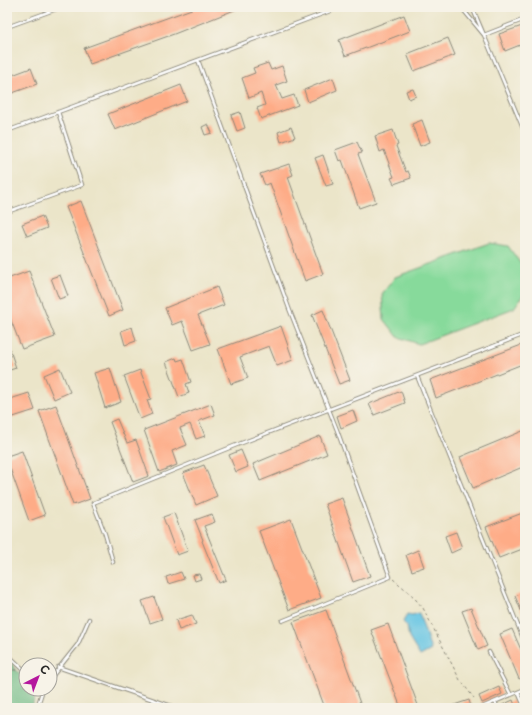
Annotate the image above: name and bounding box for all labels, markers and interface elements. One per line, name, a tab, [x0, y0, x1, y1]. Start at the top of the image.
north arrow	[18, 657, 58, 697]
text: С	[36, 660, 54, 678]

